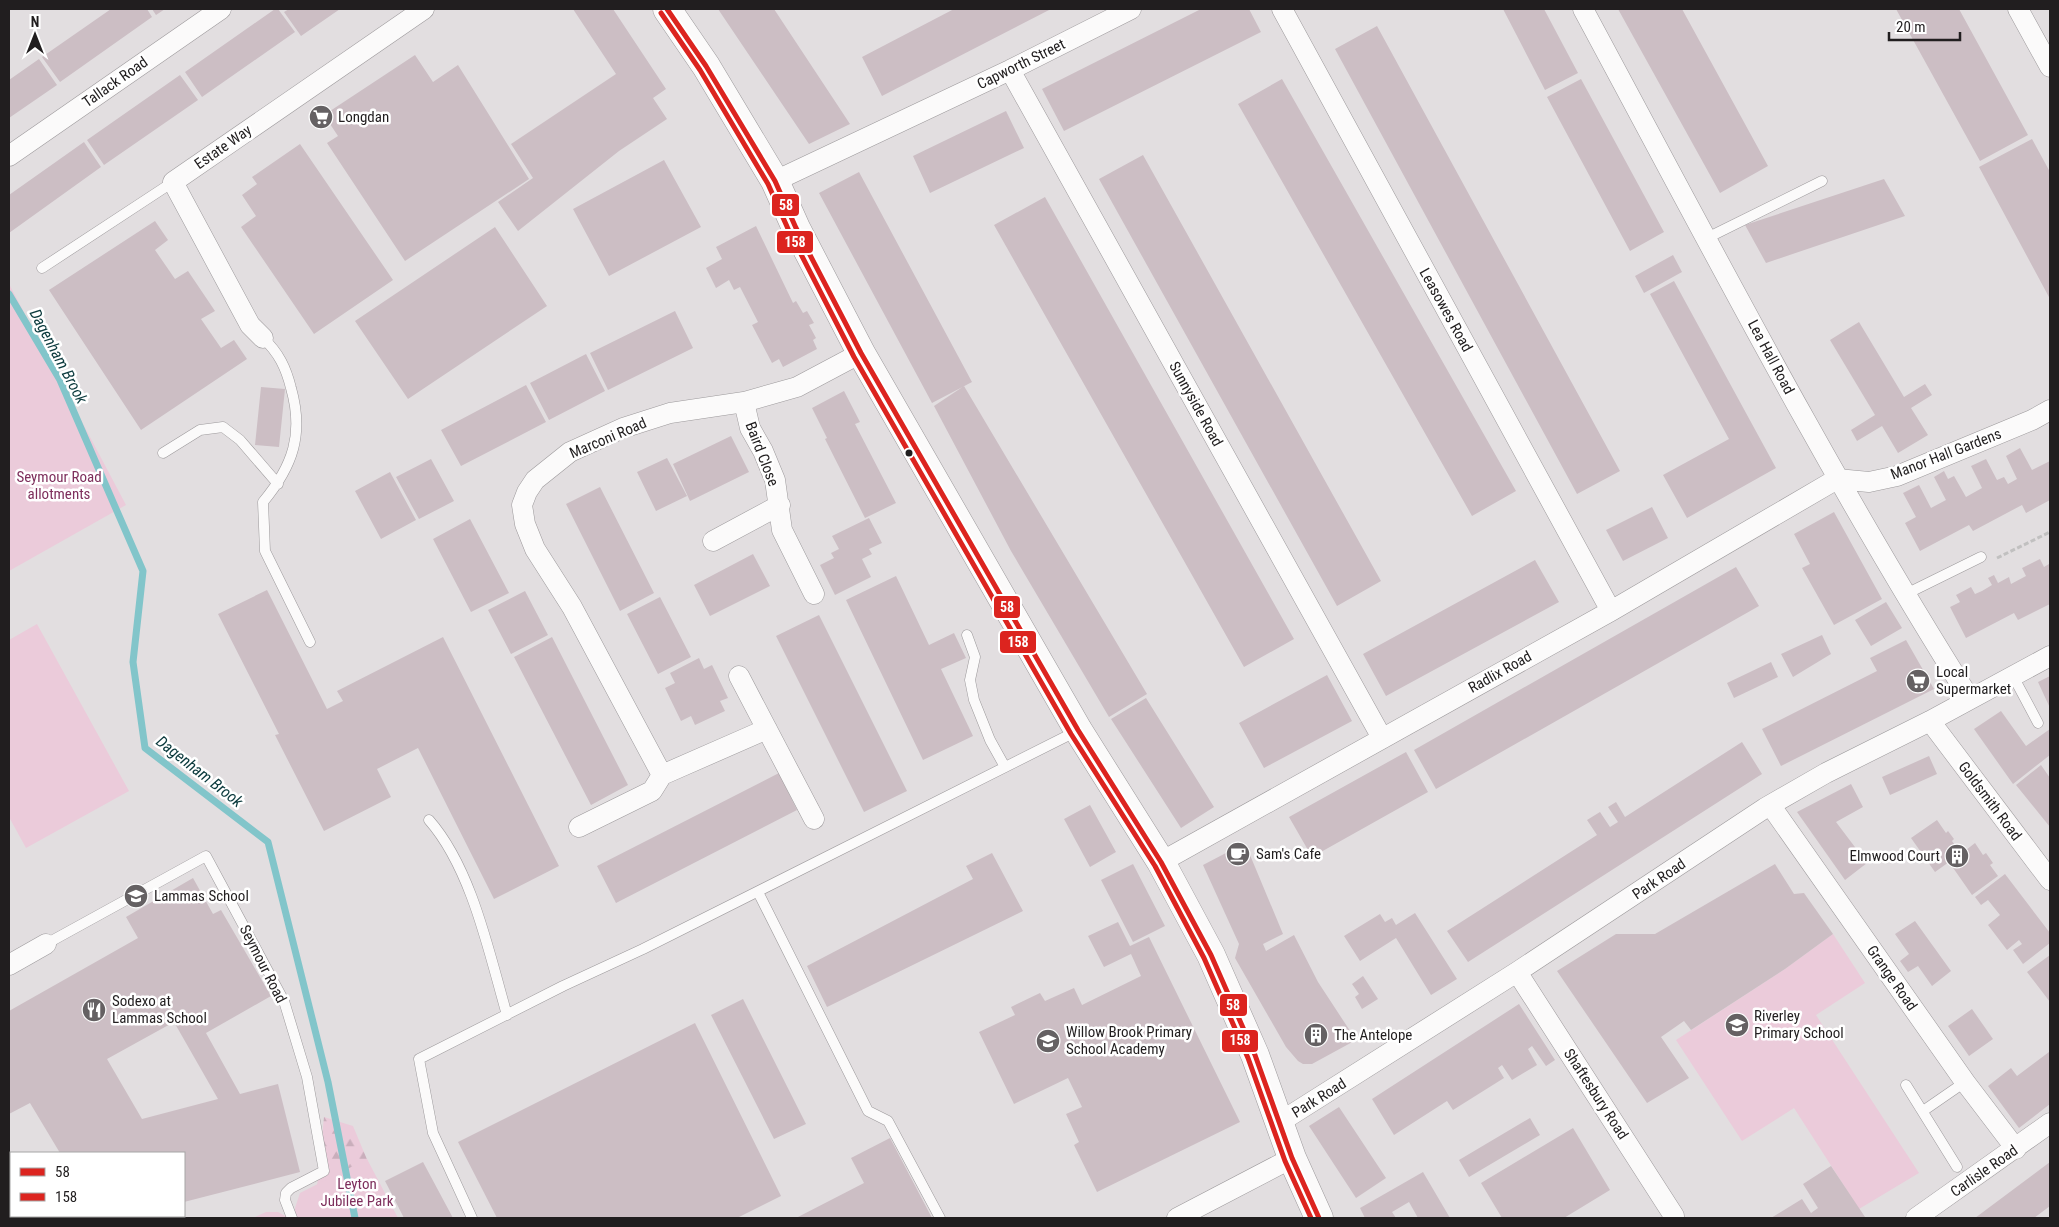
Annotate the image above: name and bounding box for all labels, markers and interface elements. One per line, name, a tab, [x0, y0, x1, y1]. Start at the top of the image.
north arrow	[10, 10, 60, 60]
scale bar	[1889, 10, 1960, 42]
text: N	[31, 14, 39, 30]
text: 20 m	[1896, 18, 1926, 36]
street label: Capworth Street	[974, 35, 1068, 93]
street label: Tallack Road	[79, 53, 151, 111]
supermarket icon: Longdan	[308, 104, 334, 130]
place label: Longdan	[338, 108, 389, 126]
street label: Estate Way	[191, 121, 255, 173]
line badge: 58	[771, 193, 800, 217]
text: 58	[779, 197, 793, 213]
line badge: 158	[776, 230, 814, 254]
text: 158	[784, 234, 806, 250]
street label: Leasowes Road	[1416, 265, 1476, 355]
water label: Dagenham Brook	[26, 306, 92, 408]
street label: Lea Hall Road	[1744, 317, 1798, 397]
street label: Sunnyside Road	[1165, 358, 1227, 450]
street label: Marconi Road	[567, 414, 649, 462]
street label: Baird Close	[742, 419, 782, 489]
street label: Manor Hall Gardens	[1888, 425, 2004, 483]
unlabelled marker	[904, 448, 914, 458]
park label: Seymour Road allotments	[16, 468, 102, 503]
line badge: 58	[993, 595, 1021, 619]
text: 58	[1000, 599, 1014, 615]
line badge: 158	[999, 630, 1037, 654]
text: 158	[1007, 634, 1029, 650]
street label: Radlix Road	[1465, 647, 1535, 697]
place label: Local Supermarket	[1936, 663, 2011, 698]
supermarket icon: Local Supermarket	[1905, 668, 1931, 694]
water label: Dagenham Brook	[153, 732, 248, 812]
street label: Goldsmith Road	[1954, 758, 2026, 844]
cafe icon: Sam's Cafe	[1225, 841, 1251, 867]
building icon: Elmwood Court	[1944, 843, 1970, 869]
place label: Sam's Cafe	[1256, 845, 1321, 863]
place label: Elmwood Court	[1849, 847, 1940, 865]
street label: Park Road	[1629, 855, 1689, 903]
school or university icon: Lammas School	[123, 883, 149, 909]
place label: Lammas School	[154, 887, 249, 905]
street label: Seymour Road	[236, 922, 290, 1006]
street label: Grange Road	[1863, 942, 1921, 1014]
place label: Sodexo at Lammas School	[112, 992, 207, 1027]
line badge: 58	[1219, 993, 1248, 1017]
restaurant icon: Sodexo at Lammas School	[81, 997, 107, 1023]
text: 58	[1226, 997, 1240, 1013]
place label: Riverley Primary School	[1754, 1007, 1844, 1042]
school or university icon: Riverley Primary School	[1724, 1012, 1750, 1038]
building icon: The Antelope	[1303, 1022, 1329, 1048]
place label: Willow Brook Primary School Academy	[1066, 1023, 1192, 1058]
place label: The Antelope	[1334, 1026, 1412, 1044]
school or university icon: Willow Brook Primary School Academy	[1035, 1028, 1061, 1054]
line badge: 158	[1221, 1029, 1259, 1053]
text: 158	[1229, 1032, 1251, 1048]
street label: Shaftesbury Road	[1560, 1045, 1632, 1143]
street label: Park Road	[1289, 1074, 1349, 1122]
street label: Carlisle Road	[1947, 1141, 2021, 1201]
legend	[10, 1152, 185, 1217]
text: 58	[55, 1163, 70, 1181]
park label: Leyton Jubilee Park	[320, 1175, 394, 1210]
text: 158	[55, 1188, 77, 1206]

